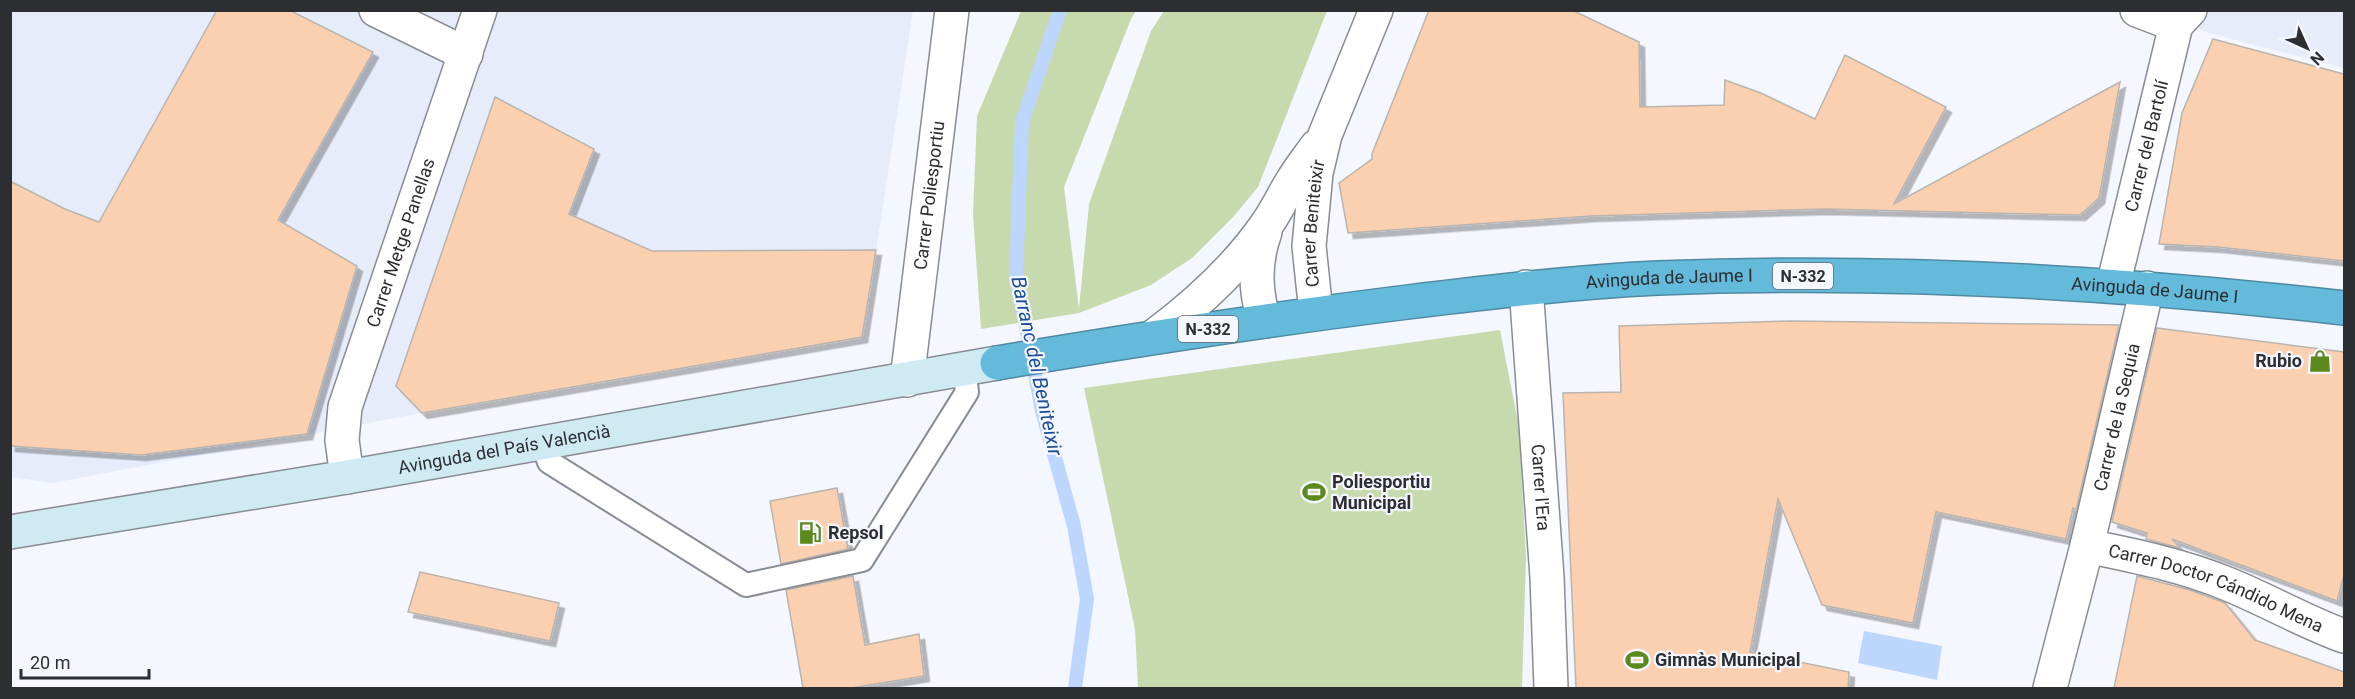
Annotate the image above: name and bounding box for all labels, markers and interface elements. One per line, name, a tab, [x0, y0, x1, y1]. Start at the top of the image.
north arrow	[2277, 18, 2337, 78]
text: N	[2307, 48, 2328, 69]
street label: Carrer del Bartolí	[2120, 77, 2172, 214]
street label: Carrer Poliesportiu	[909, 120, 948, 271]
street label: Carrer Metge Panellas	[362, 155, 439, 330]
street label: Carrer Beniteixir	[1298, 157, 1329, 288]
road number: N-332	[1773, 263, 1833, 289]
street label: Avinguda de Jaume I	[1585, 265, 1753, 293]
street label: Avinguda de Jaume I	[2071, 273, 2239, 307]
water label: Barranc del Beniteixir	[1006, 274, 1068, 459]
road number: N-332	[1178, 316, 1238, 342]
street label: Carrer de la Sequia	[2089, 341, 2144, 493]
shop icon: Rubio	[2307, 348, 2333, 374]
place label: Rubio	[2255, 350, 2302, 371]
street label: Avinguda del País Valencià	[396, 420, 612, 478]
street label: Carrer l'Era	[1527, 443, 1555, 532]
place label: Poliesportiu Municipal	[1332, 471, 1430, 513]
sports icon: Poliesportiu Municipal	[1301, 479, 1327, 505]
fuel station icon: Repsol	[797, 520, 823, 546]
place label: Repsol	[828, 522, 884, 543]
street label: Carrer Doctor Cándido Mena	[2107, 540, 2326, 637]
scale bar	[21, 642, 148, 680]
sports icon: Gimnàs Municipal	[1624, 647, 1650, 673]
place label: Gimnàs Municipal	[1655, 649, 1800, 670]
text: 20 m	[30, 652, 70, 673]

